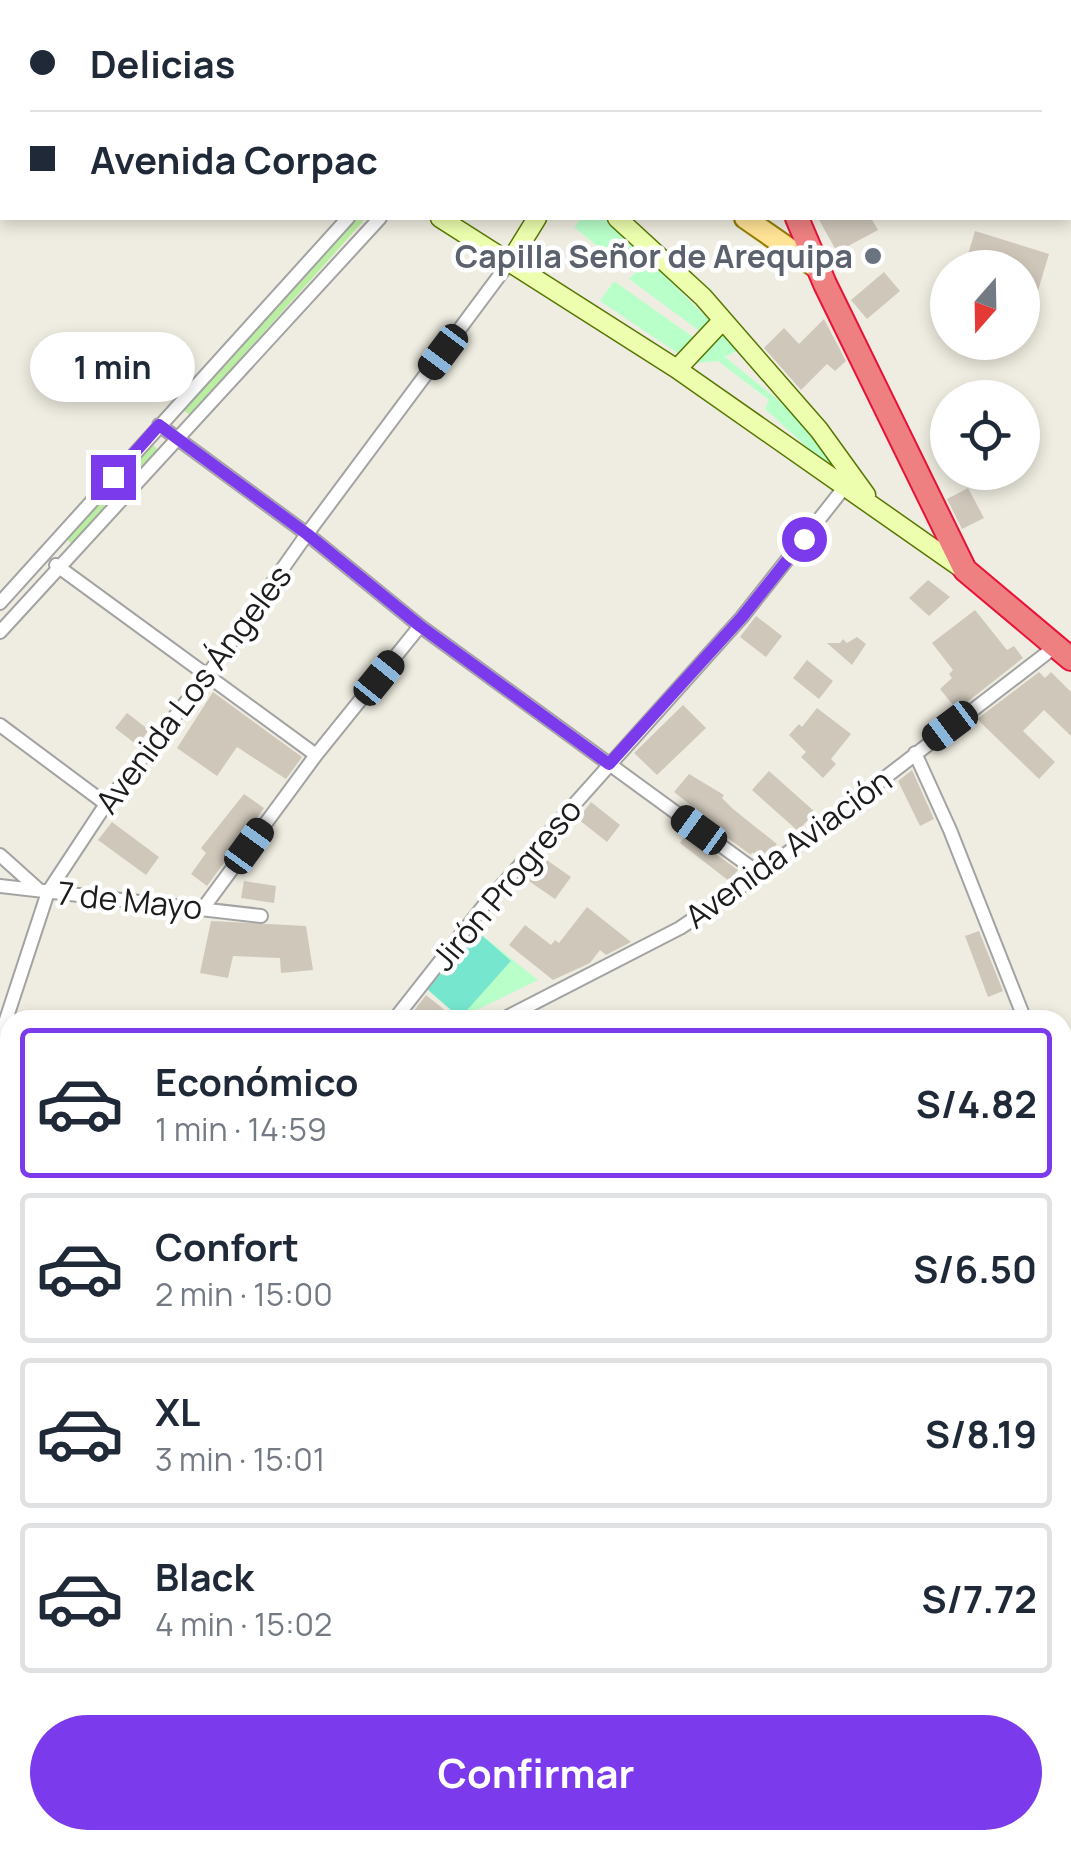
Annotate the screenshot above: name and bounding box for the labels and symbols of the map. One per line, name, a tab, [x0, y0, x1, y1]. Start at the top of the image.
place label: Capilla Señor de Arequipa	[455, 234, 853, 278]
marker: Capilla Señor de Arequipa	[862, 245, 884, 267]
north arrow	[930, 250, 1040, 360]
car	[413, 319, 473, 385]
callout: 1 min	[31, 332, 196, 402]
route end	[91, 455, 136, 500]
route start	[782, 517, 827, 562]
street label: Avenida Los Ángeles	[85, 556, 301, 822]
car	[348, 645, 410, 711]
car	[917, 696, 983, 756]
street label: Avenida Aviación	[676, 758, 900, 938]
street label: Jirón Progreso	[421, 789, 591, 979]
car	[666, 800, 732, 860]
car	[219, 813, 279, 879]
street label: 7 de Mayo	[55, 871, 205, 929]

